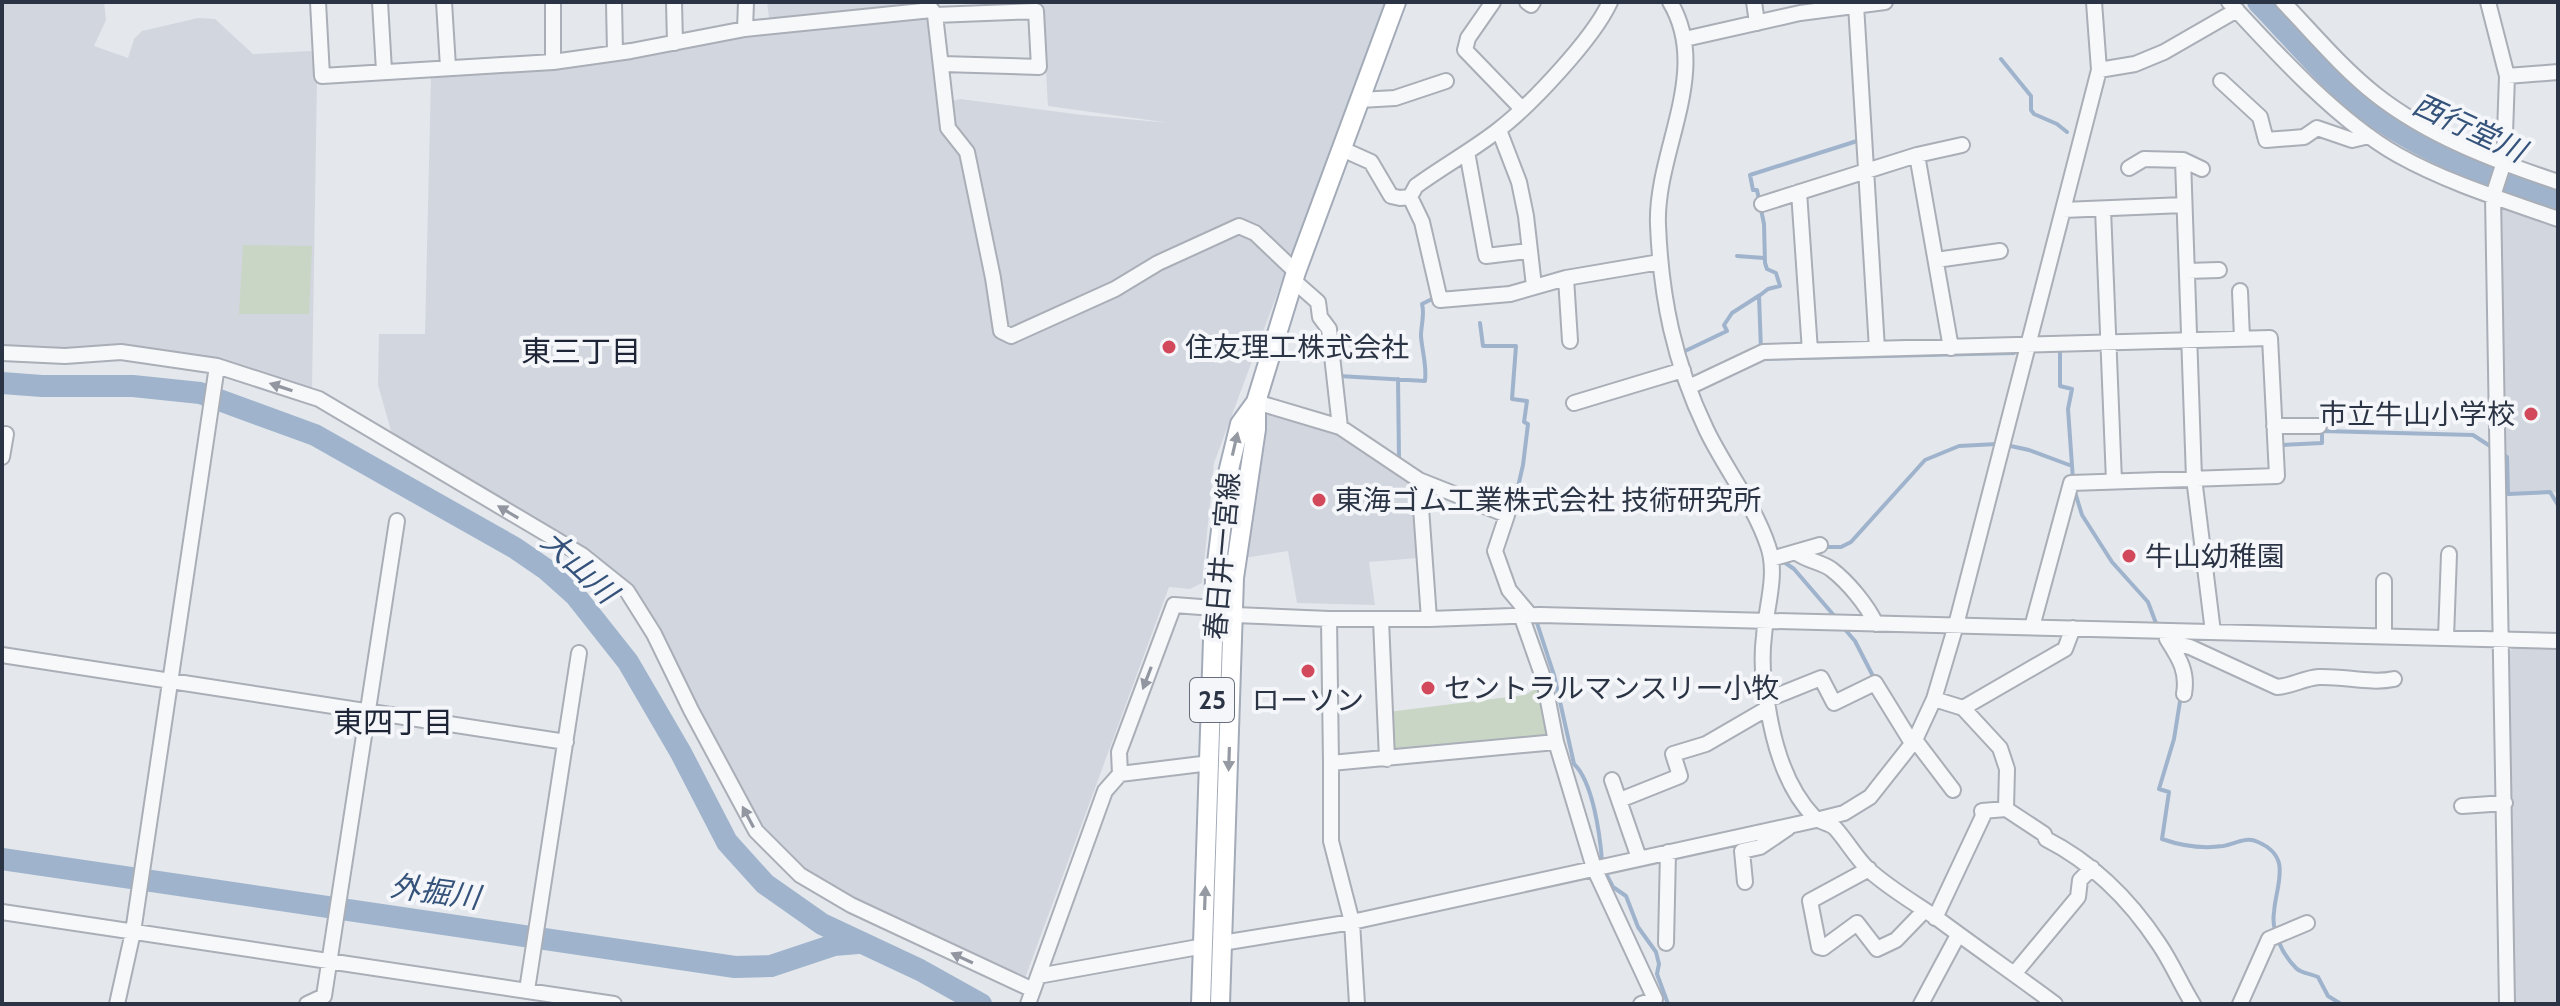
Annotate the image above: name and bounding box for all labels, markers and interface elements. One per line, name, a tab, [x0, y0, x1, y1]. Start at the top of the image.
water label: 西行堂川	[2407, 85, 2534, 171]
place label: 住友理工株式会社	[1185, 330, 1409, 364]
district label: 東三丁目	[521, 333, 641, 370]
marker: 住友理工株式会社	[1160, 338, 1178, 356]
one-way arrow	[269, 380, 293, 393]
place label: 市立牛山小学校	[2319, 397, 2515, 431]
marker: 市立牛山小学校	[2522, 405, 2540, 423]
one-way arrow	[1229, 431, 1242, 456]
street label: 春日井一宮線	[1198, 471, 1246, 641]
place label: 東海ゴム工業株式会社 技術研究所	[1335, 483, 1761, 517]
marker: 東海ゴム工業株式会社 技術研究所	[1310, 491, 1328, 509]
one-way arrow	[497, 505, 519, 519]
water label: 大山川	[534, 522, 627, 613]
place label: 牛山幼稚園	[2145, 539, 2285, 573]
marker: 牛山幼稚園	[2120, 547, 2138, 565]
marker: ローソン	[1299, 662, 1317, 680]
one-way arrow	[1140, 666, 1153, 690]
place label: セントラルマンスリー小牧	[1444, 671, 1779, 705]
road number: 25	[1190, 678, 1234, 722]
marker: セントラルマンスリー小牧	[1419, 679, 1437, 697]
place label: ローソン	[1252, 683, 1364, 717]
district label: 東四丁目	[333, 704, 453, 741]
one-way arrow	[1223, 747, 1236, 772]
one-way arrow	[742, 806, 755, 829]
water label: 外掘川	[388, 867, 485, 917]
one-way arrow	[1199, 885, 1212, 910]
one-way arrow	[951, 951, 974, 964]

